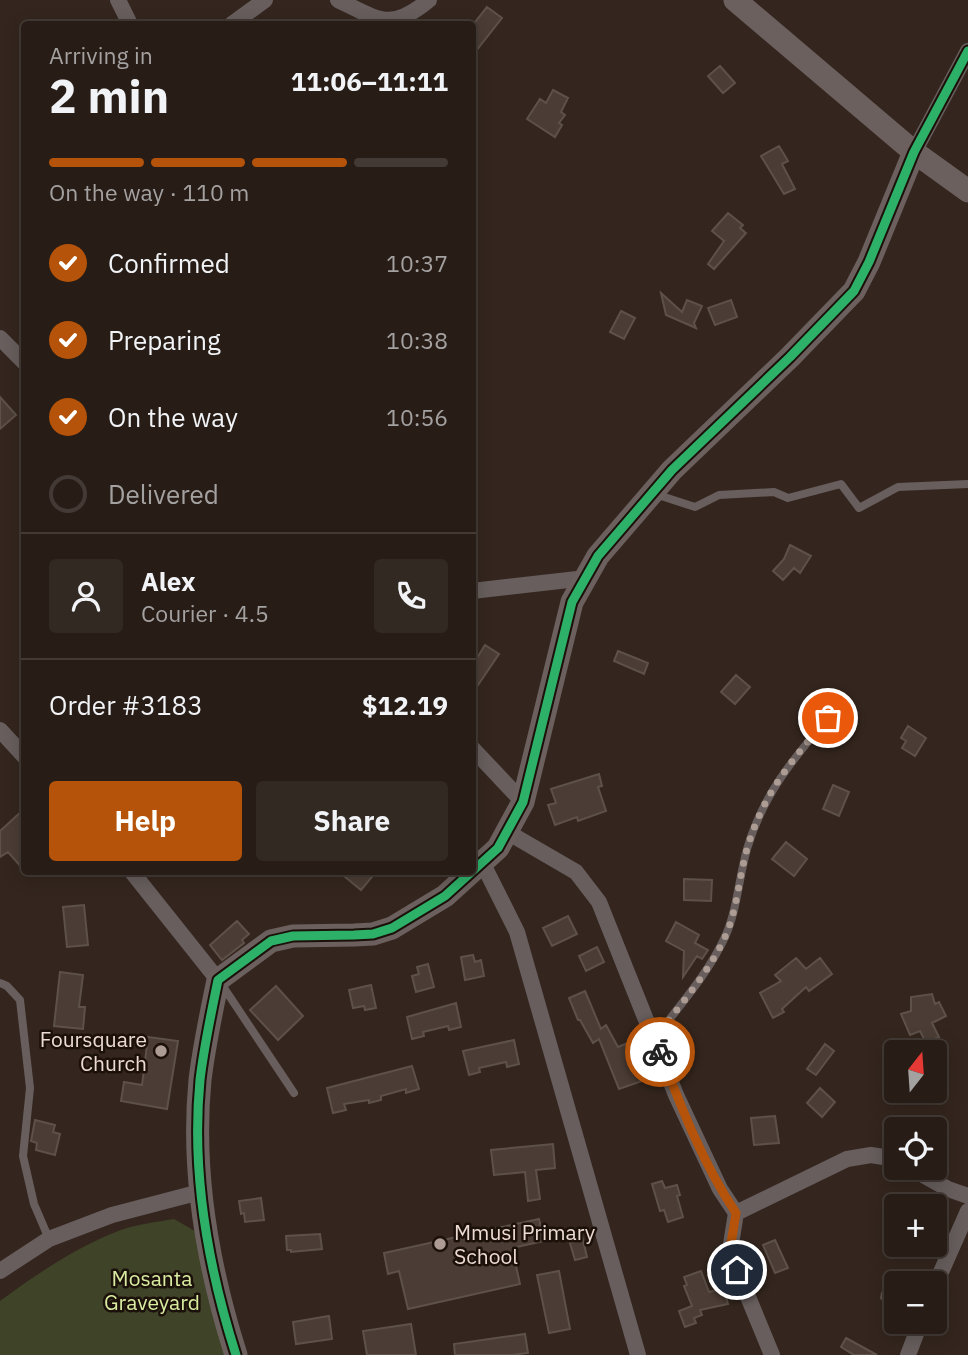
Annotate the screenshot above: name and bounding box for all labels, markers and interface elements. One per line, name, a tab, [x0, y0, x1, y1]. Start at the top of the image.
text: Arriving in	[49, 40, 153, 70]
text: 11:06–11:11	[291, 64, 448, 98]
text: 2 min	[49, 66, 169, 126]
text: On the way · 110 m	[49, 177, 249, 207]
icon: check	[49, 244, 87, 282]
text: Confirmed	[108, 246, 230, 280]
text: 10:37	[386, 248, 448, 278]
icon: check	[49, 321, 87, 359]
text: Preparing	[108, 323, 221, 357]
text: 10:38	[386, 325, 448, 355]
icon: check	[49, 398, 87, 436]
text: On the way	[108, 400, 238, 434]
text: 10:56	[386, 402, 448, 432]
text: Delivered	[108, 477, 219, 511]
button: person	[49, 559, 123, 633]
button: phone	[374, 559, 448, 633]
text: Alex	[141, 564, 195, 598]
text: Courier · 4.5	[141, 598, 269, 628]
text: Order #3183	[49, 688, 203, 722]
text: $12.19	[362, 688, 448, 722]
pin	[798, 688, 858, 748]
icon: bag	[809, 699, 847, 737]
button: Help	[49, 781, 242, 861]
button: Share	[256, 781, 448, 861]
courier	[625, 1017, 695, 1087]
place label: Foursquare Church	[40, 1025, 147, 1077]
icon: bike	[641, 1033, 679, 1071]
north arrow	[884, 1040, 947, 1102]
map controls	[884, 1040, 947, 1334]
marker: Foursquare Church	[153, 1043, 169, 1059]
button: locate	[884, 1117, 947, 1180]
button: +	[884, 1194, 947, 1257]
place label: Mmusi Primary School	[454, 1218, 596, 1270]
marker: Mmusi Primary School	[432, 1236, 448, 1252]
pin	[707, 1240, 767, 1300]
icon: home	[718, 1251, 756, 1289]
park label: Mosanta Graveyard	[104, 1264, 200, 1316]
button: −	[884, 1271, 947, 1334]

